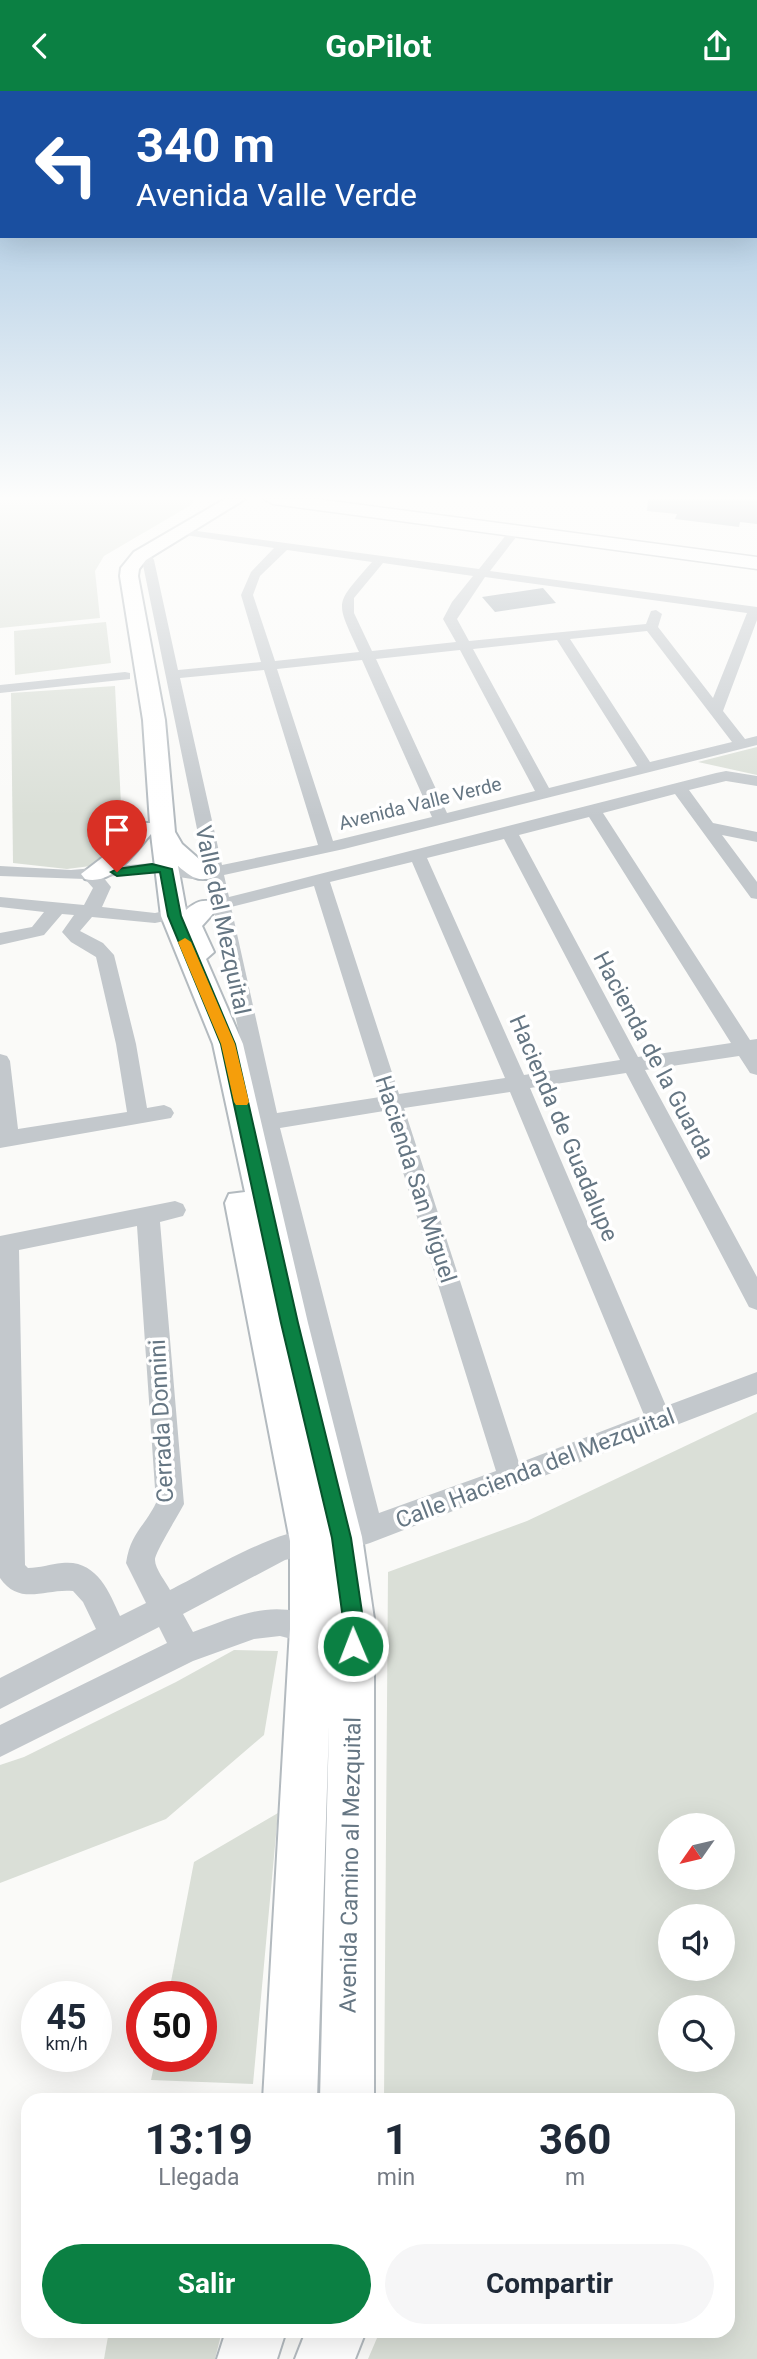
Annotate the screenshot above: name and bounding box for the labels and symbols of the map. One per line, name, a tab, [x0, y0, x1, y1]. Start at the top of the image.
street label: Avenida Valle Verde	[336, 772, 504, 835]
pin	[87, 800, 147, 872]
street label: Valle del Mezquital	[189, 823, 256, 1017]
street label: Hacienda de la Guarda	[587, 947, 720, 1164]
street label: Hacienda de Guadalupe	[504, 1011, 623, 1245]
street label: Hacienda San Miguel	[369, 1072, 462, 1286]
street label: Cerrada Donnini	[144, 1339, 179, 1503]
street label: Calle Hacienda del Mezquital	[392, 1403, 678, 1534]
position arrow	[316, 1609, 390, 1683]
street label: Avenida Camino al Mezquital	[334, 1717, 367, 2013]
north arrow	[658, 1813, 735, 1890]
speed limit sign: 50	[126, 1981, 217, 2072]

